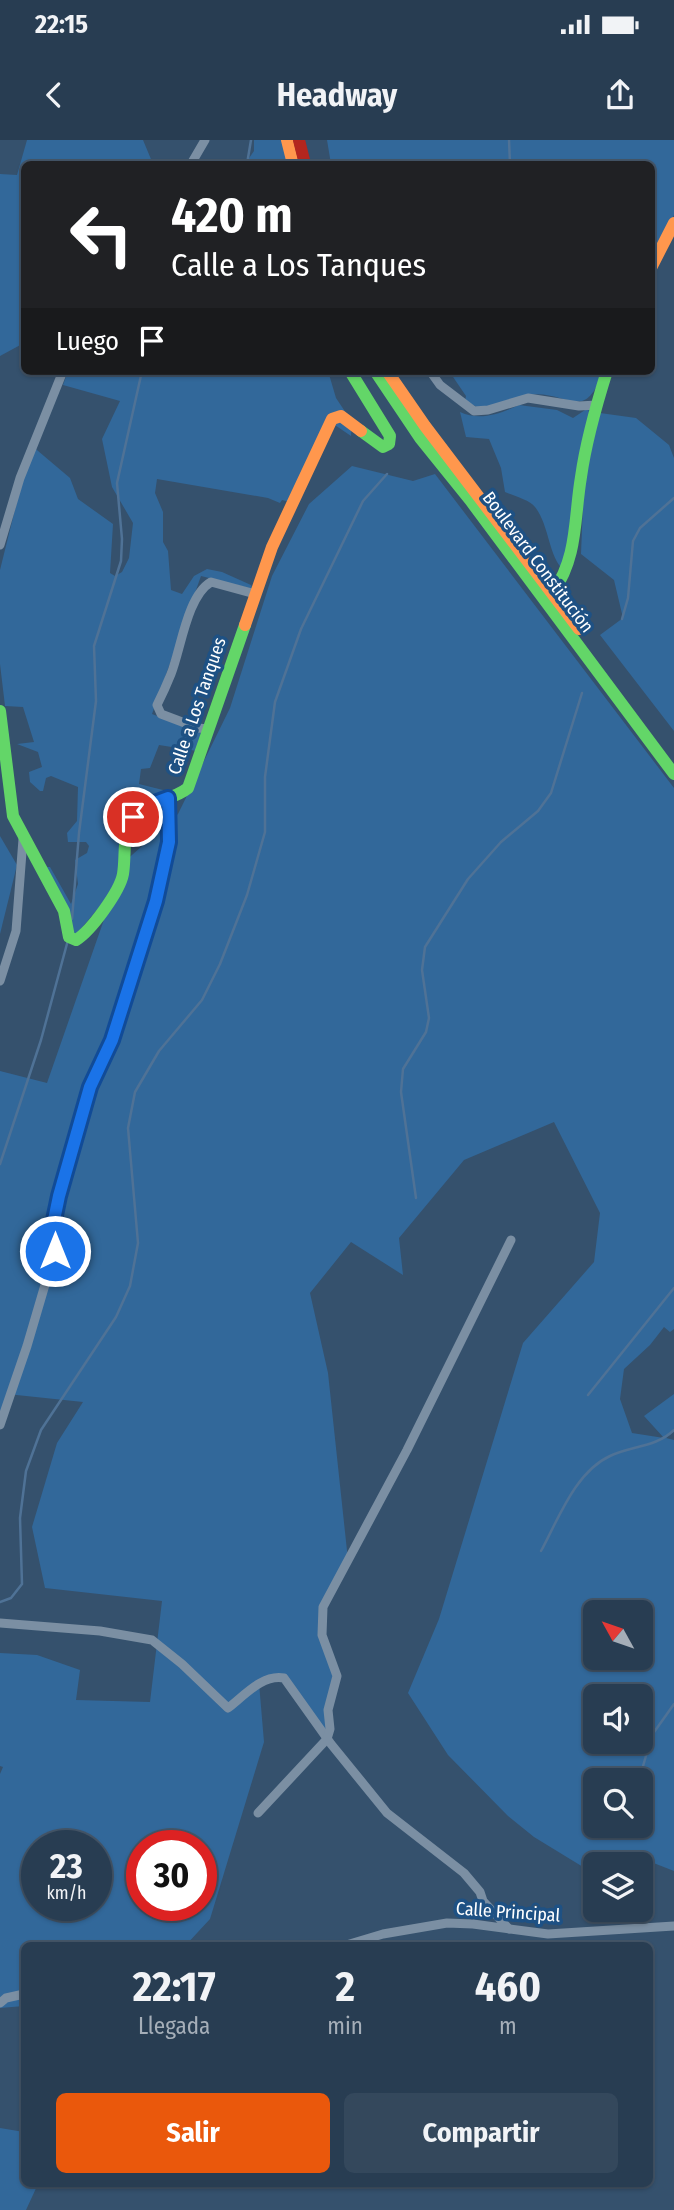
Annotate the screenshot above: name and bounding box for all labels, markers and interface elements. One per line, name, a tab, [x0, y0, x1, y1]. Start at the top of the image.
text: 22:15	[35, 9, 88, 40]
icon: back	[35, 76, 73, 114]
text: Headway	[277, 76, 397, 114]
icon: share	[601, 76, 639, 114]
text: 420 m	[171, 186, 293, 245]
icon: left	[56, 189, 147, 280]
text: Calle a Los Tanques	[171, 246, 426, 284]
icon: arrive	[133, 322, 171, 360]
text: Luego	[56, 326, 119, 357]
street label: Boulevard Constitución	[478, 487, 598, 637]
street label: Calle a Los Tanques	[163, 634, 231, 777]
pin	[103, 787, 163, 847]
icon: arrive	[114, 798, 152, 836]
position arrow	[18, 1214, 92, 1288]
north arrow	[583, 1600, 653, 1670]
map controls	[583, 1600, 653, 1922]
button: sound	[583, 1684, 653, 1754]
button: search	[583, 1768, 653, 1838]
speed limit sign: 30	[126, 1830, 217, 1921]
text: 23	[50, 1845, 83, 1887]
button: layers	[583, 1852, 653, 1922]
text: km/h	[46, 1882, 87, 1904]
street label: Calle Principal	[455, 1897, 561, 1927]
text: 22:17	[133, 1962, 216, 2012]
text: 2	[335, 1962, 355, 2012]
text: 460	[475, 1962, 541, 2012]
text: Llegada	[138, 2012, 210, 2040]
text: min	[327, 2012, 363, 2040]
text: m	[499, 2012, 517, 2040]
button: Salir	[56, 2093, 330, 2173]
button: Compartir	[344, 2093, 618, 2173]

